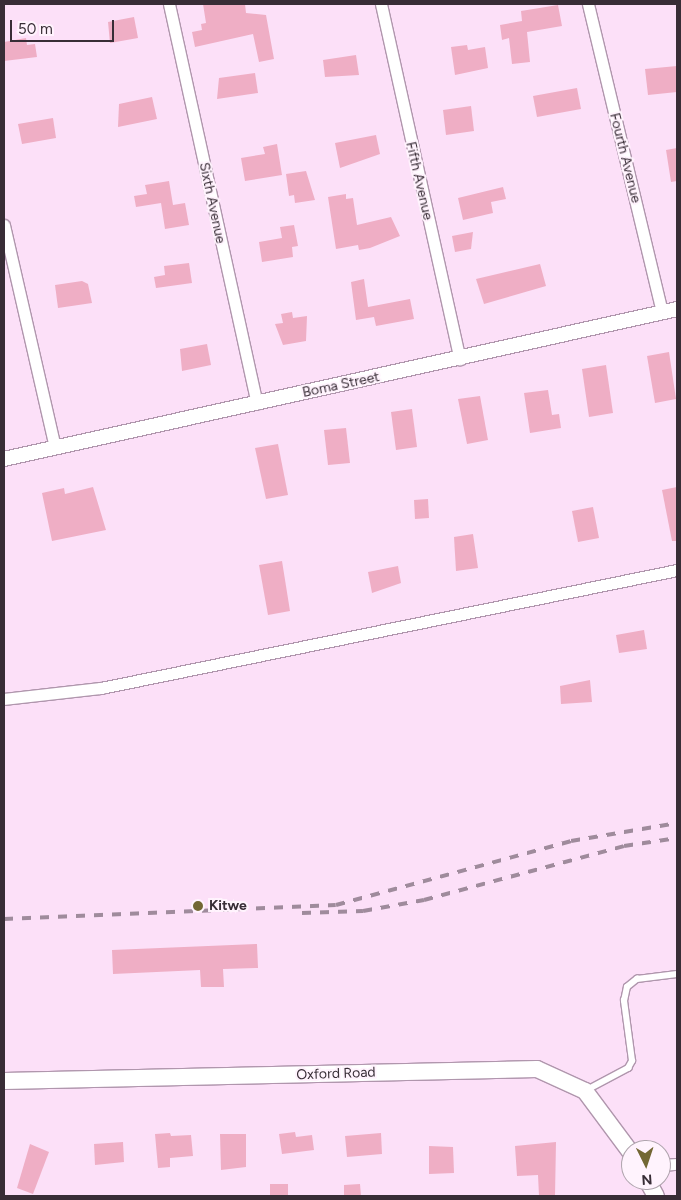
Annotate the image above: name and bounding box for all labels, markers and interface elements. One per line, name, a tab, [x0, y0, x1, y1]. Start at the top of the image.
scale bar	[12, 10, 116, 42]
text: 50 m	[18, 20, 53, 38]
street label: Fourth Avenue	[606, 111, 644, 205]
street label: Fifth Avenue	[402, 140, 436, 222]
street label: Sixth Avenue	[195, 161, 229, 245]
street label: Boma Street	[301, 369, 381, 401]
place label: Kitwe	[209, 898, 247, 914]
marker: Kitwe	[191, 899, 205, 913]
street label: Oxford Road	[296, 1064, 376, 1084]
north arrow	[621, 1140, 671, 1190]
text: N	[641, 1171, 653, 1188]

